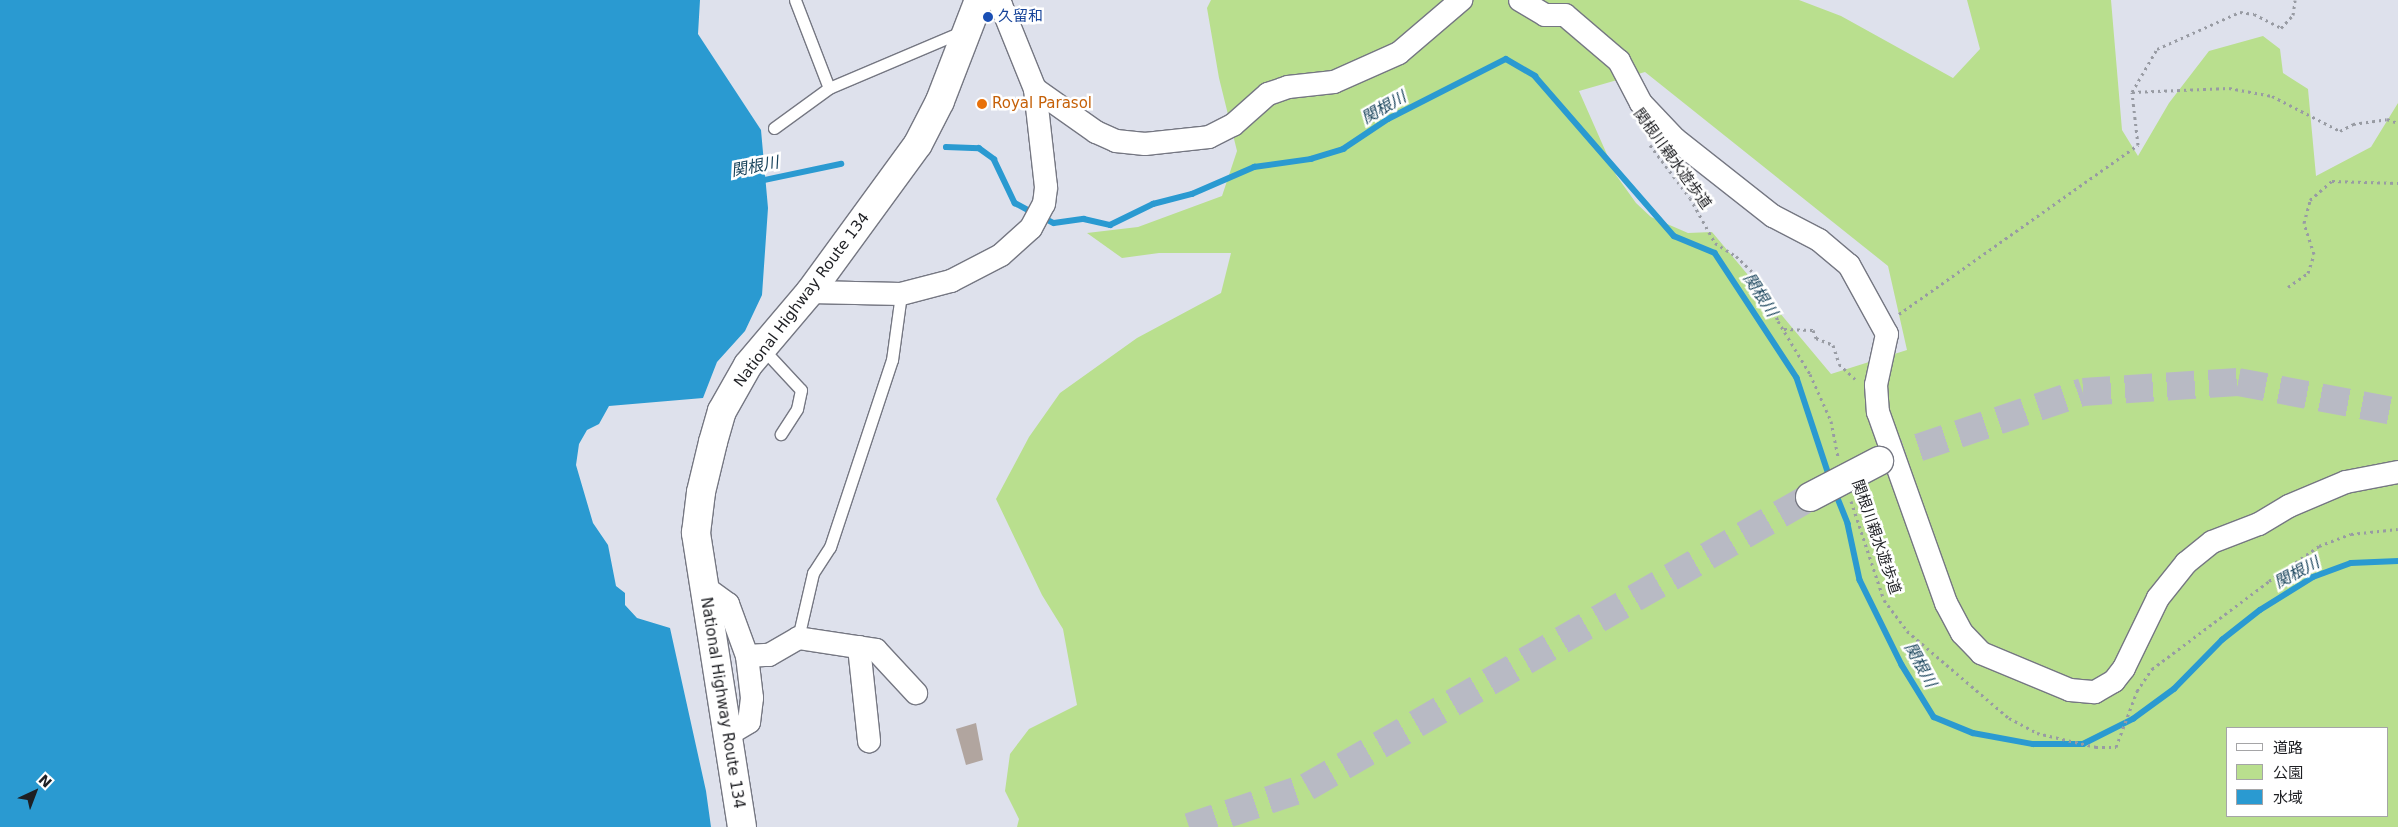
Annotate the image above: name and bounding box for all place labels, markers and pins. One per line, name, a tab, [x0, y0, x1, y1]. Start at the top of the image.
place label: 久留和	[998, 8, 1043, 26]
marker: 久留和	[982, 11, 994, 23]
place label: Royal Parasol	[992, 95, 1092, 113]
marker: Royal Parasol	[976, 98, 988, 110]

